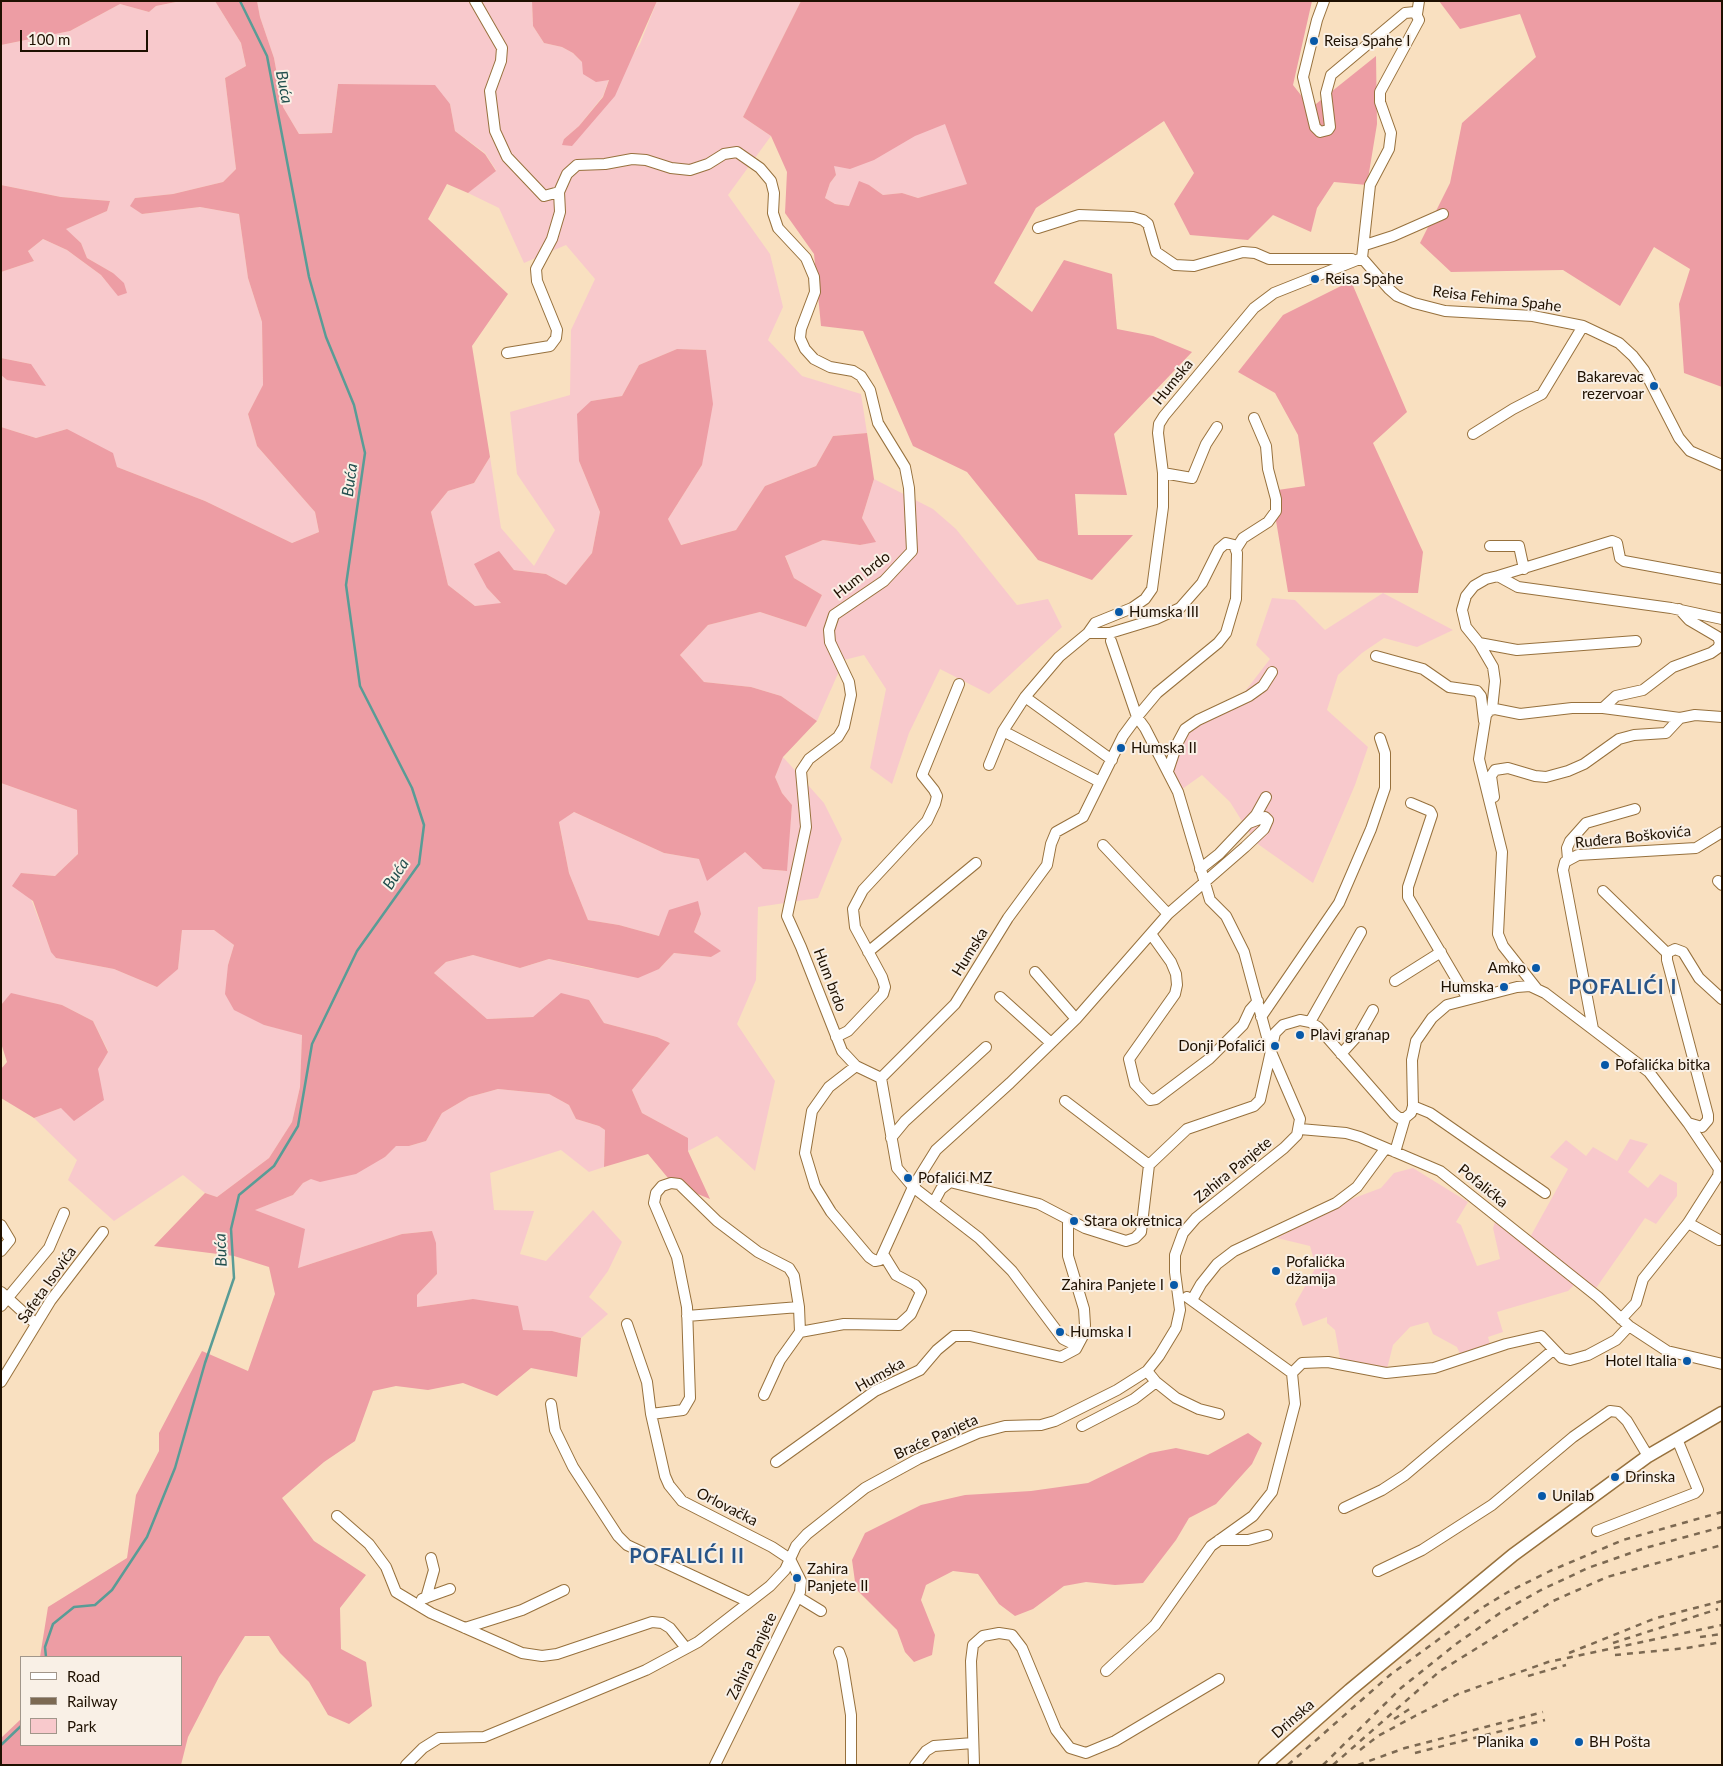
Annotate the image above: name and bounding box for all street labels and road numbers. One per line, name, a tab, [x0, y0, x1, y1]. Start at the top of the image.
street label: Reisa Fehima Spahe	[1432, 282, 1562, 316]
street label: Humska	[1149, 356, 1197, 408]
street label: Hum brdo	[830, 547, 894, 603]
street label: Ruđera Boškovića	[1574, 822, 1692, 852]
street label: Humska	[948, 925, 992, 979]
street label: Hum brdo	[810, 946, 850, 1014]
street label: Zahira Panjete	[1191, 1133, 1275, 1207]
street label: Pofalićka	[1454, 1160, 1512, 1212]
street label: Safeta Isovića	[14, 1243, 80, 1327]
street label: Humska	[852, 1354, 908, 1396]
street label: Braće Panjeta	[891, 1410, 981, 1464]
street label: Orlovačka	[693, 1484, 761, 1530]
street label: Zahira Panjete	[723, 1610, 781, 1702]
street label: Drinska	[1268, 1696, 1318, 1742]

